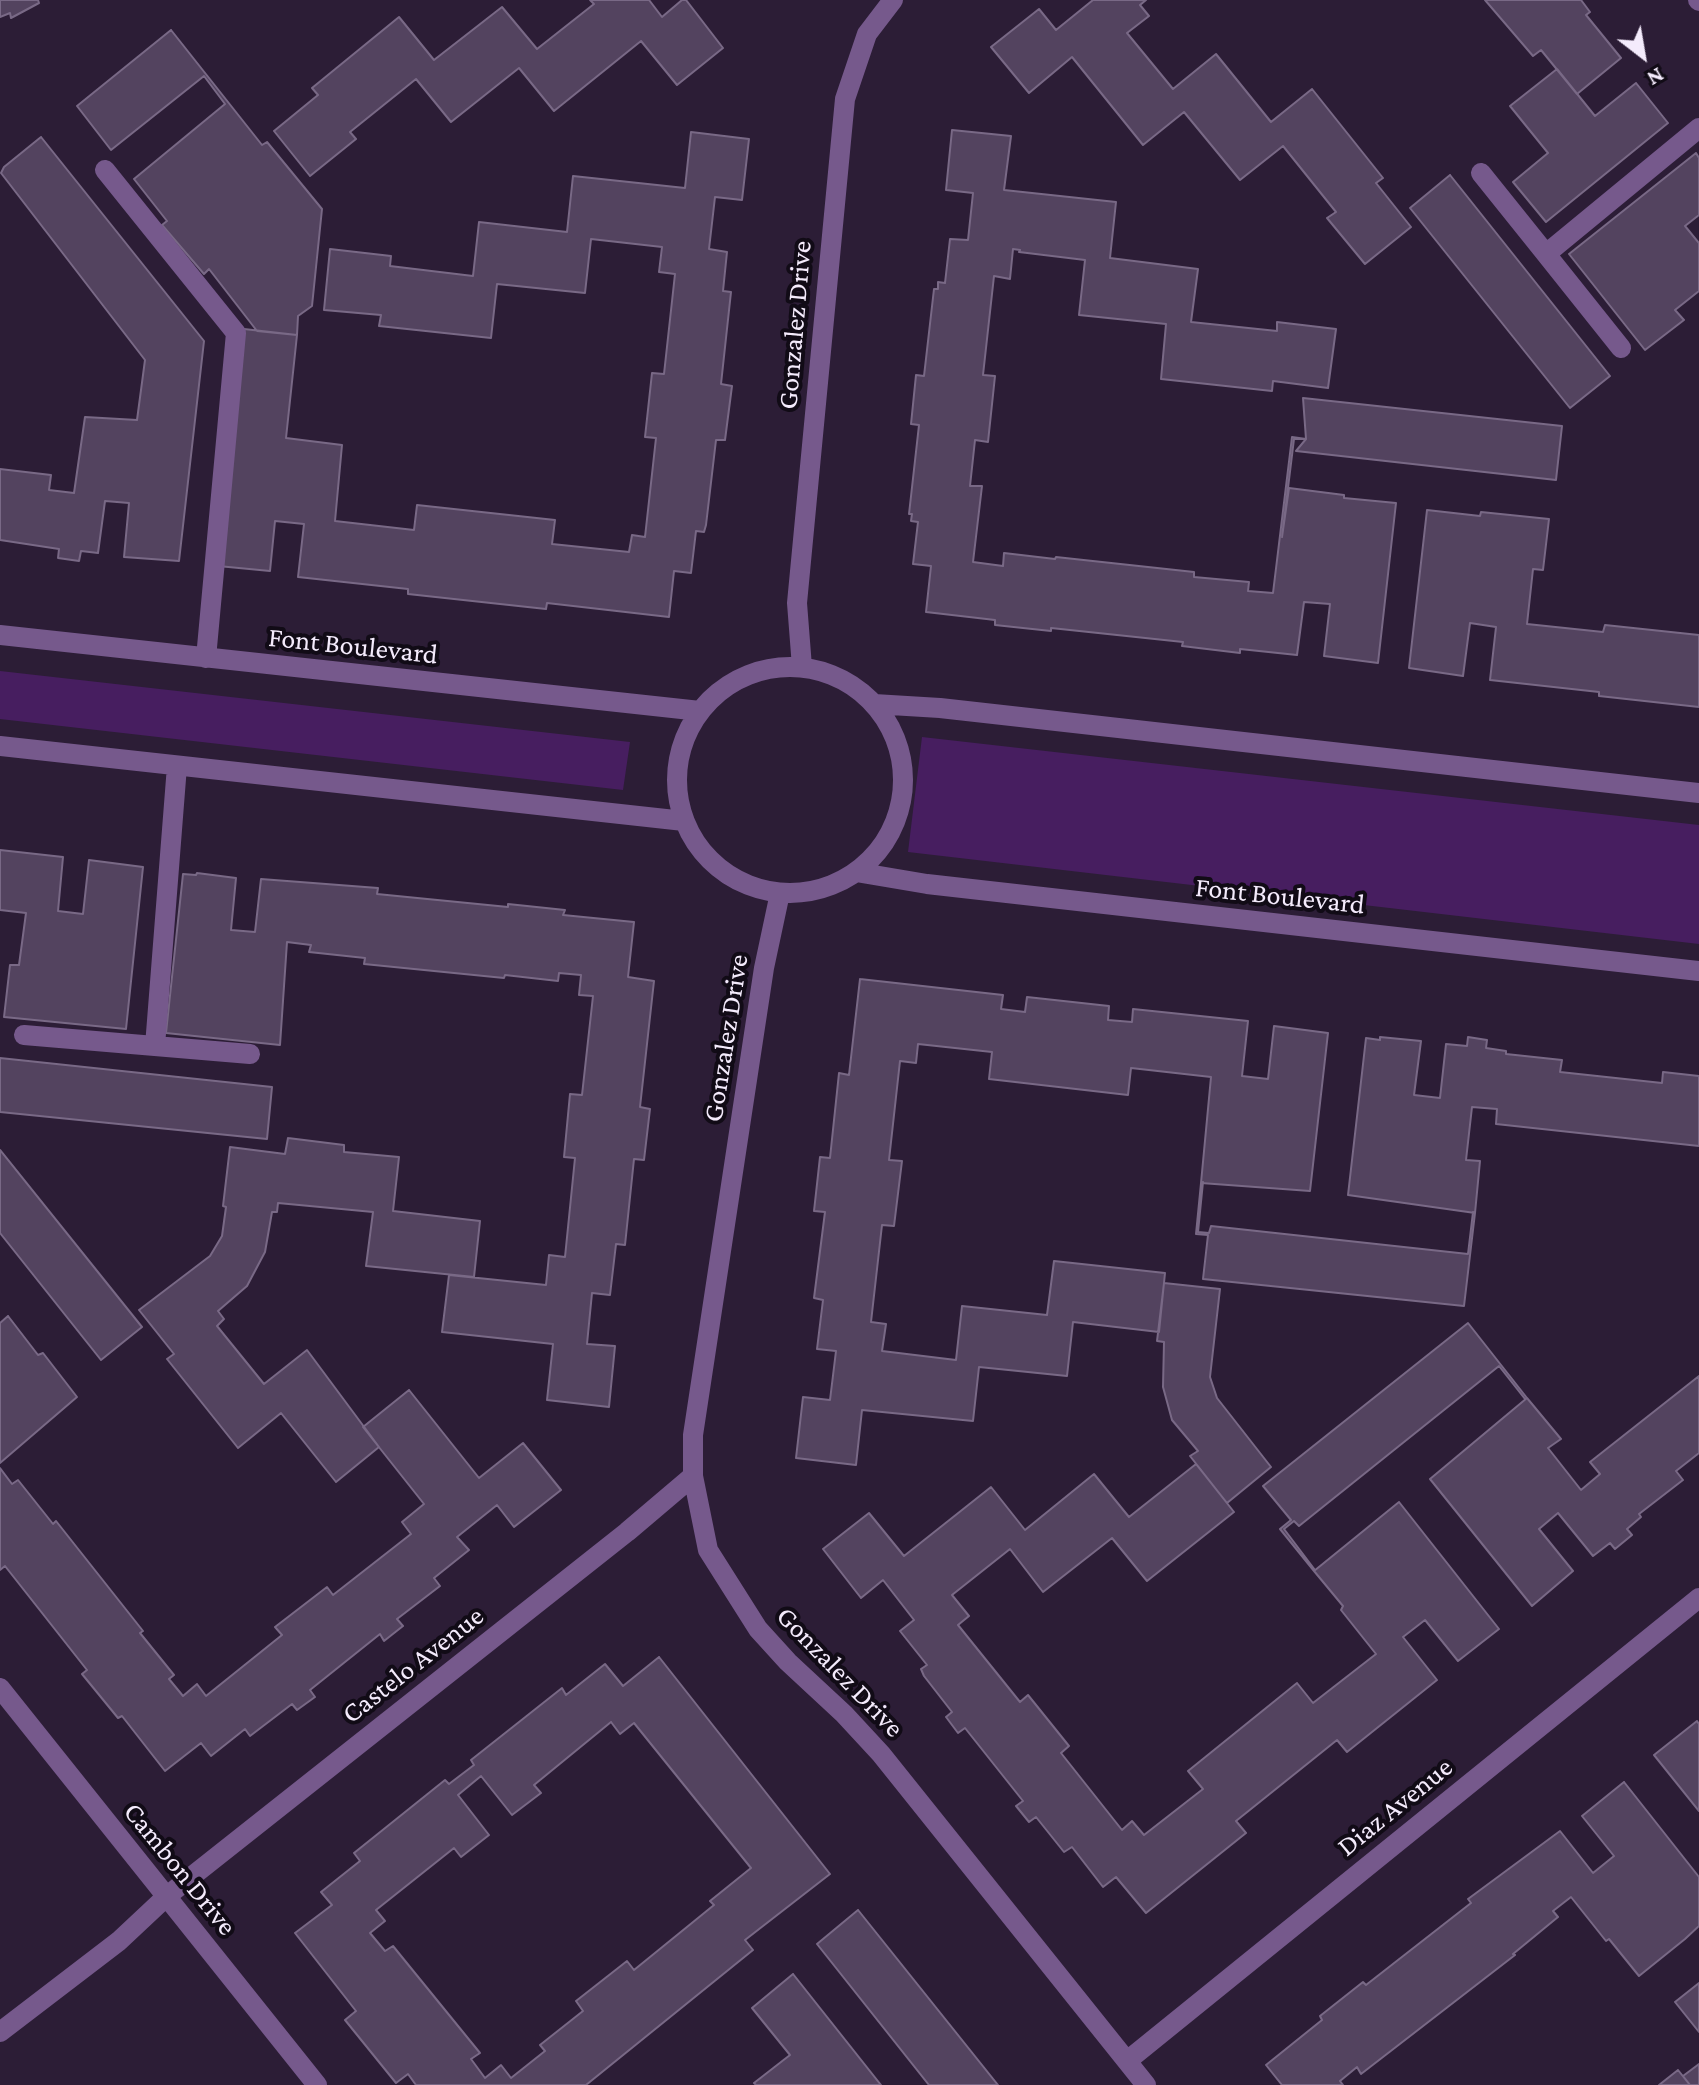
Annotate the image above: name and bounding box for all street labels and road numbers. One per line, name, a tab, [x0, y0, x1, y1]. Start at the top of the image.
street label: Gonzalez Drive	[771, 239, 819, 411]
street label: Font Boulevard	[267, 620, 439, 672]
street label: Font Boulevard	[1194, 870, 1366, 922]
street label: Gonzalez Drive	[696, 952, 756, 1124]
street label: Castelo Avenue	[335, 1599, 491, 1731]
street label: Gonzalez Drive	[769, 1599, 911, 1745]
street label: Diaz Avenue	[1331, 1750, 1459, 1864]
street label: Cambon Drive	[116, 1796, 244, 1942]

